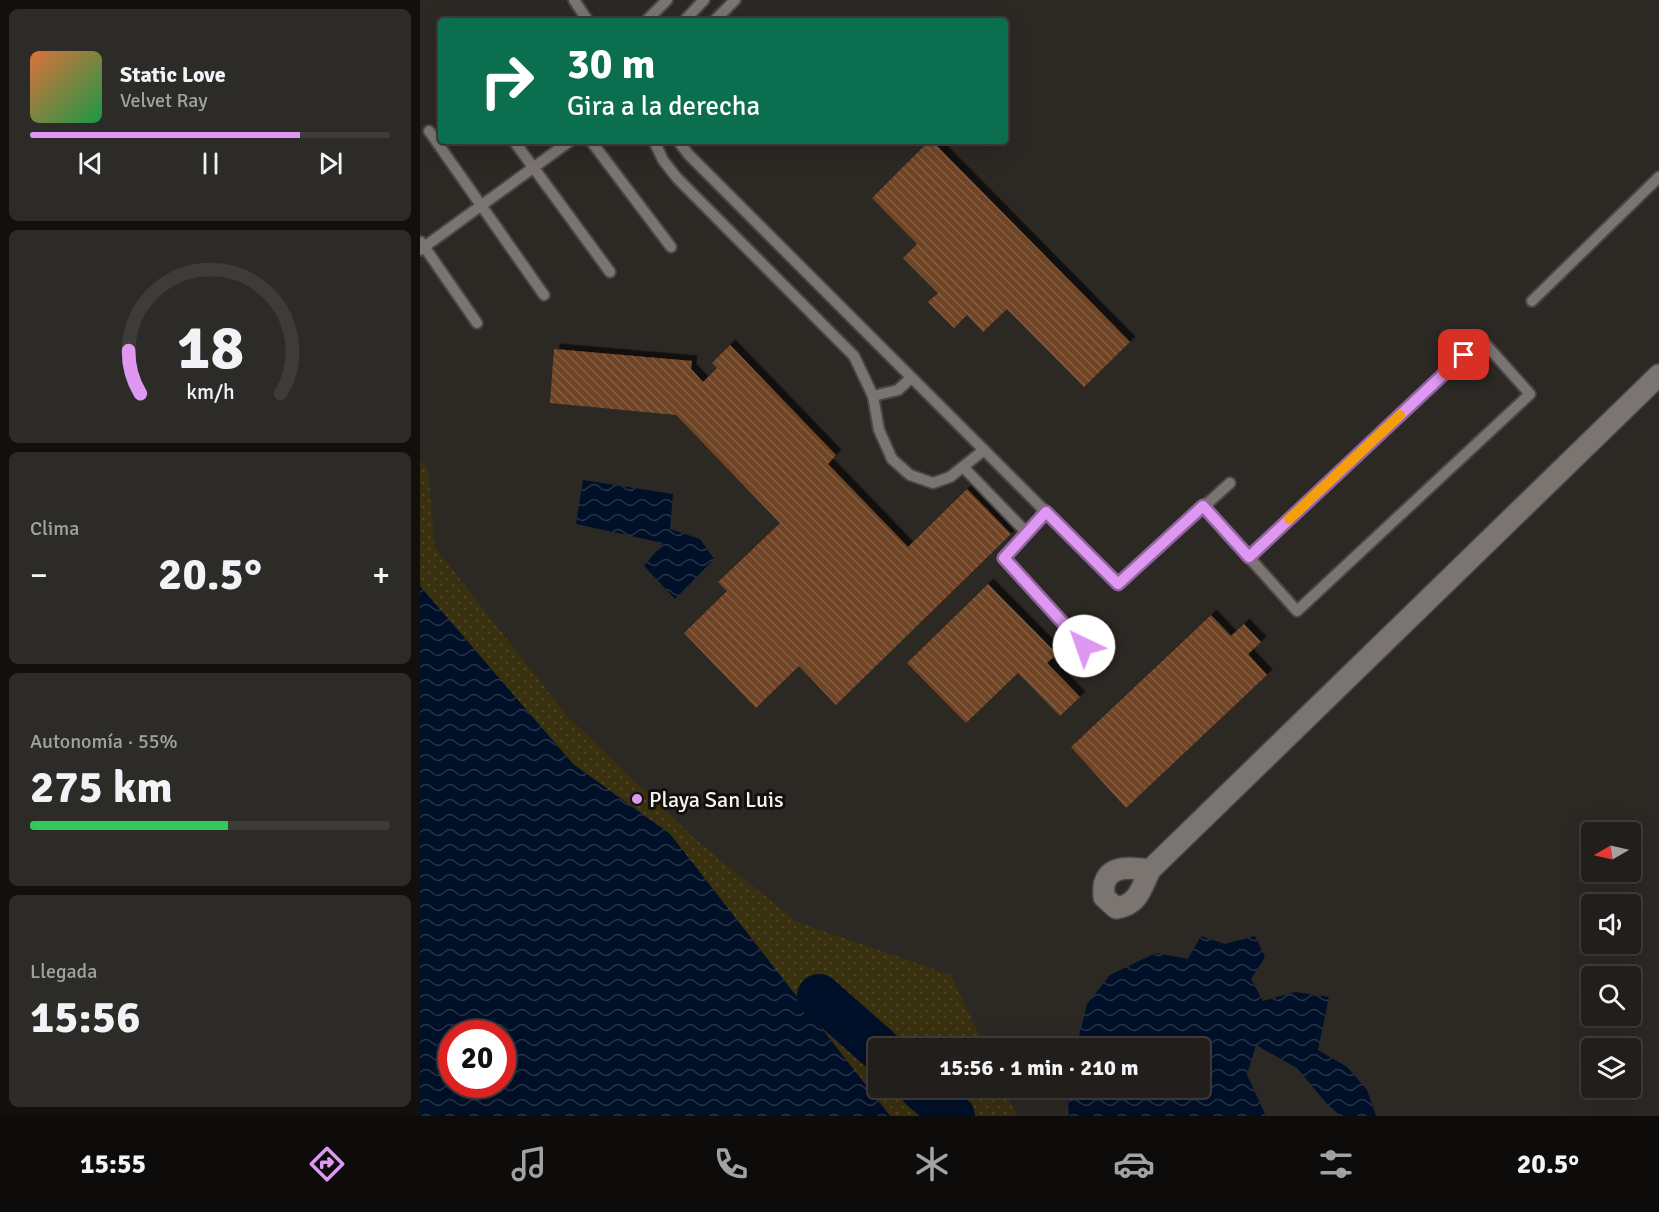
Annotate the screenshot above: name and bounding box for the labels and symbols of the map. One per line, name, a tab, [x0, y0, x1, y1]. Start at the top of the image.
pin	[1438, 329, 1489, 380]
position arrow	[1052, 614, 1116, 678]
place label: Playa San Luis	[649, 786, 784, 813]
marker: Playa San Luis	[630, 792, 644, 806]
north arrow	[1581, 822, 1641, 882]
speed limit sign: 20	[438, 1020, 516, 1098]

